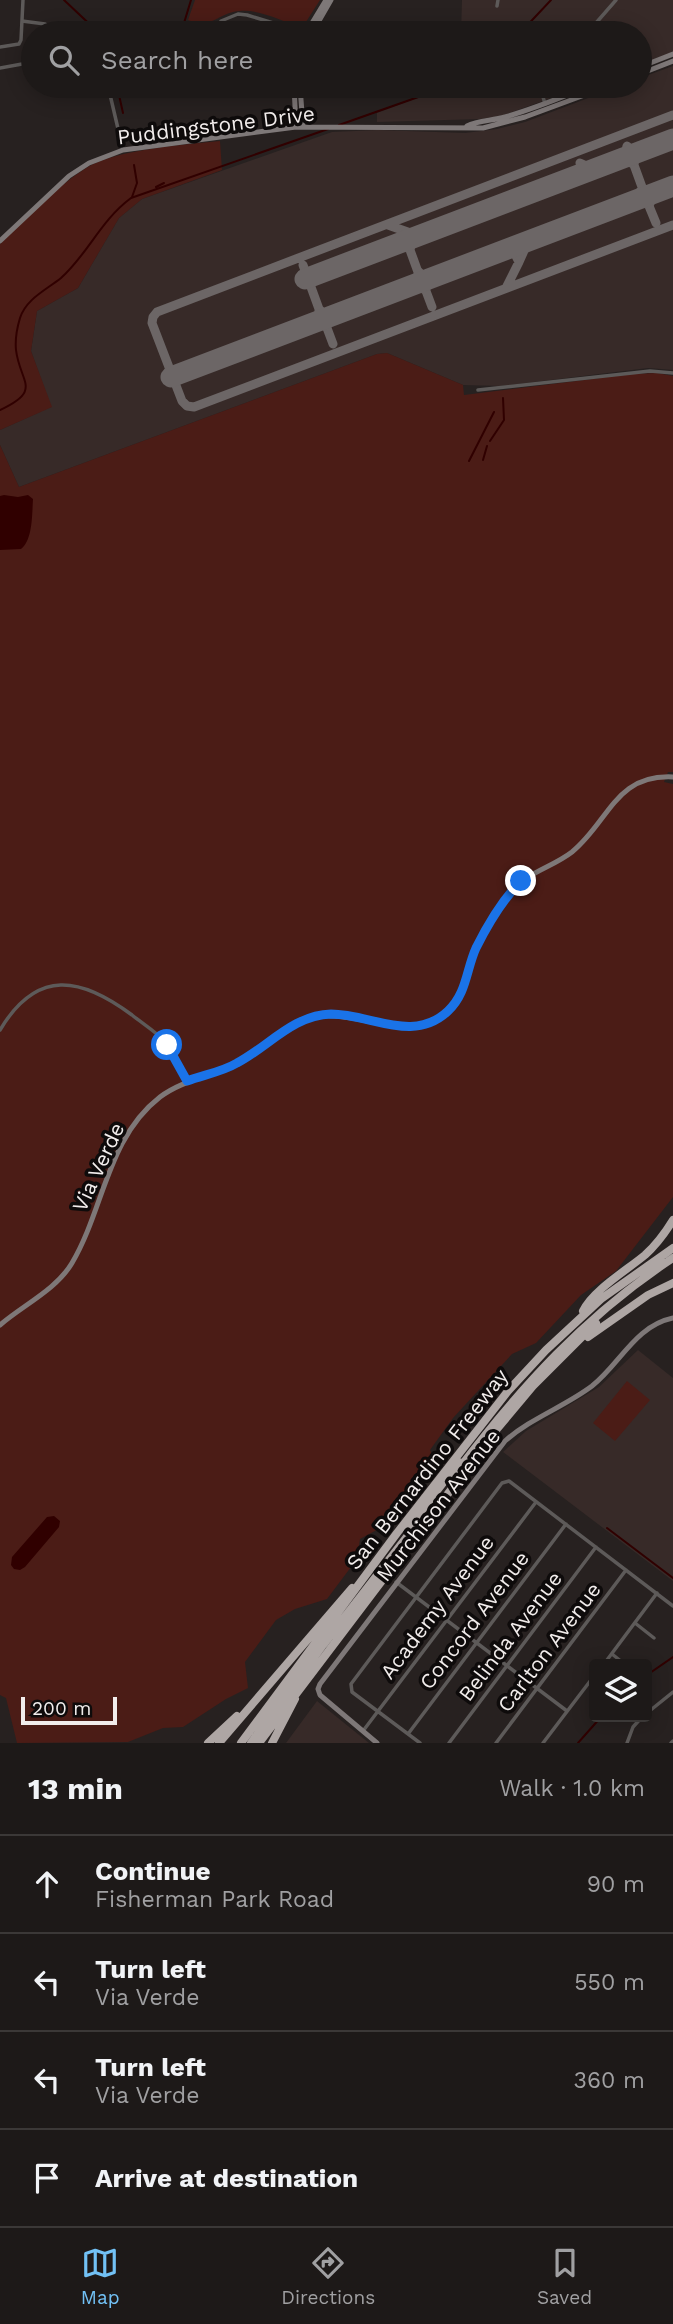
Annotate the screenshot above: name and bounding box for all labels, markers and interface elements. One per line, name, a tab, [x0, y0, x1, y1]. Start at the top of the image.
search box	[21, 21, 652, 98]
icon: search	[45, 41, 83, 79]
text: Search here	[101, 45, 253, 75]
street label: Puddingstone Drive	[116, 100, 316, 150]
route end	[505, 865, 536, 896]
route start	[151, 1029, 182, 1060]
street label: Via Verde	[67, 1119, 129, 1215]
street label: San Bernardino Freeway	[341, 1363, 513, 1574]
street label: Murchison Avenue	[371, 1424, 505, 1586]
street label: Academy Avenue	[375, 1530, 499, 1684]
street label: Concord Avenue	[414, 1546, 534, 1694]
street label: Belinda Avenue	[453, 1566, 567, 1706]
street label: Carlton Avenue	[492, 1577, 606, 1717]
map controls	[589, 1659, 652, 1722]
button: layers	[589, 1659, 652, 1722]
scale bar	[21, 1694, 117, 1726]
text: 200 m	[32, 1697, 91, 1720]
text: 13 min	[28, 1771, 123, 1806]
text: Walk · 1.0 km	[499, 1775, 645, 1802]
text: Continue	[95, 1856, 211, 1886]
icon: ahead	[28, 1865, 66, 1903]
text: 90 m	[587, 1871, 645, 1898]
text: Fisherman Park Road	[95, 1886, 334, 1913]
text: Turn left	[95, 1954, 206, 1984]
icon: left	[28, 1963, 66, 2001]
text: 550 m	[574, 1969, 645, 1996]
text: Via Verde	[95, 1984, 199, 2011]
text: Turn left	[95, 2052, 206, 2082]
icon: left	[28, 2061, 66, 2099]
text: 360 m	[574, 2067, 645, 2094]
text: Via Verde	[95, 2082, 199, 2109]
icon: arrive	[28, 2159, 66, 2197]
text: Arrive at destination	[95, 2163, 358, 2193]
tab: Map	[81, 2244, 120, 2309]
tab: Directions	[281, 2244, 375, 2309]
tab: Saved	[537, 2244, 592, 2309]

